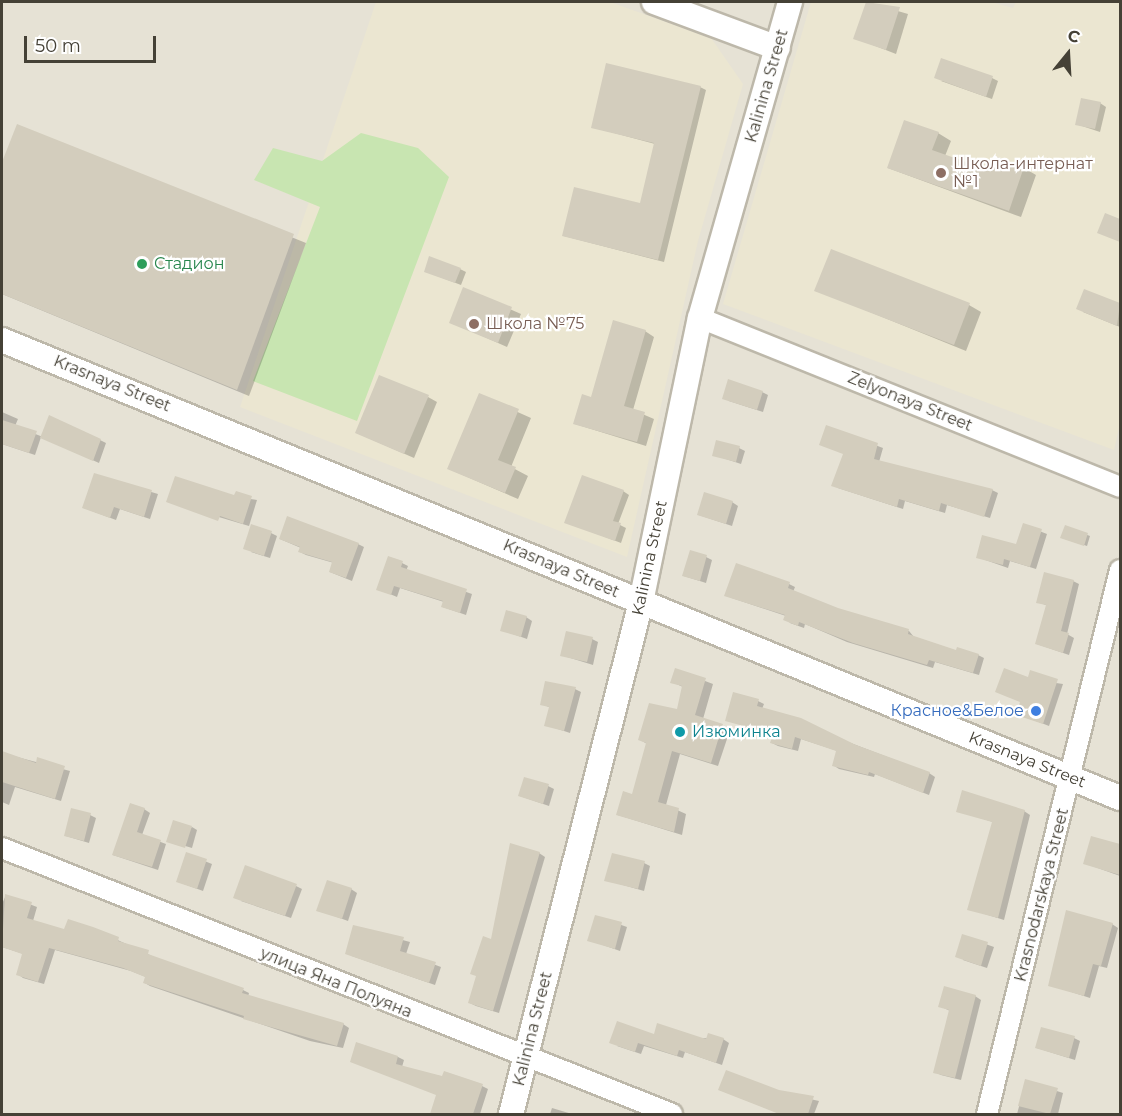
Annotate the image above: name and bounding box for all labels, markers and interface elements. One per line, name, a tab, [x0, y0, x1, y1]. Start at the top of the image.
scale bar	[27, 24, 159, 62]
north arrow	[1038, 24, 1098, 84]
text: С	[1065, 26, 1082, 47]
street label: Kalinina Street	[742, 27, 792, 145]
text: 50 m	[35, 35, 81, 57]
place label: Школа-интернат №1	[953, 154, 1093, 192]
marker: Школа-интернат №1	[934, 166, 948, 180]
place label: Стадион	[154, 254, 225, 274]
marker: Стадион	[135, 257, 149, 271]
place label: Школа №75	[486, 314, 584, 334]
marker: Школа №75	[467, 317, 481, 331]
street label: Krasnaya Street	[51, 352, 173, 416]
street label: Zelyonaya Street	[845, 368, 975, 436]
street label: Kalinina Street	[628, 499, 672, 617]
street label: Krasnaya Street	[500, 536, 622, 602]
place label: Красное&Белое	[891, 701, 1024, 721]
marker: Красное&Белое	[1029, 704, 1043, 718]
place label: Изюминка	[692, 722, 780, 742]
marker: Изюминка	[673, 725, 687, 739]
street label: Krasnaya Street	[966, 728, 1088, 792]
street label: Krasnodarskaya Street	[1011, 806, 1073, 984]
street label: улица Яна Полуяна	[257, 944, 415, 1022]
street label: Kalinina Street	[510, 970, 556, 1088]

